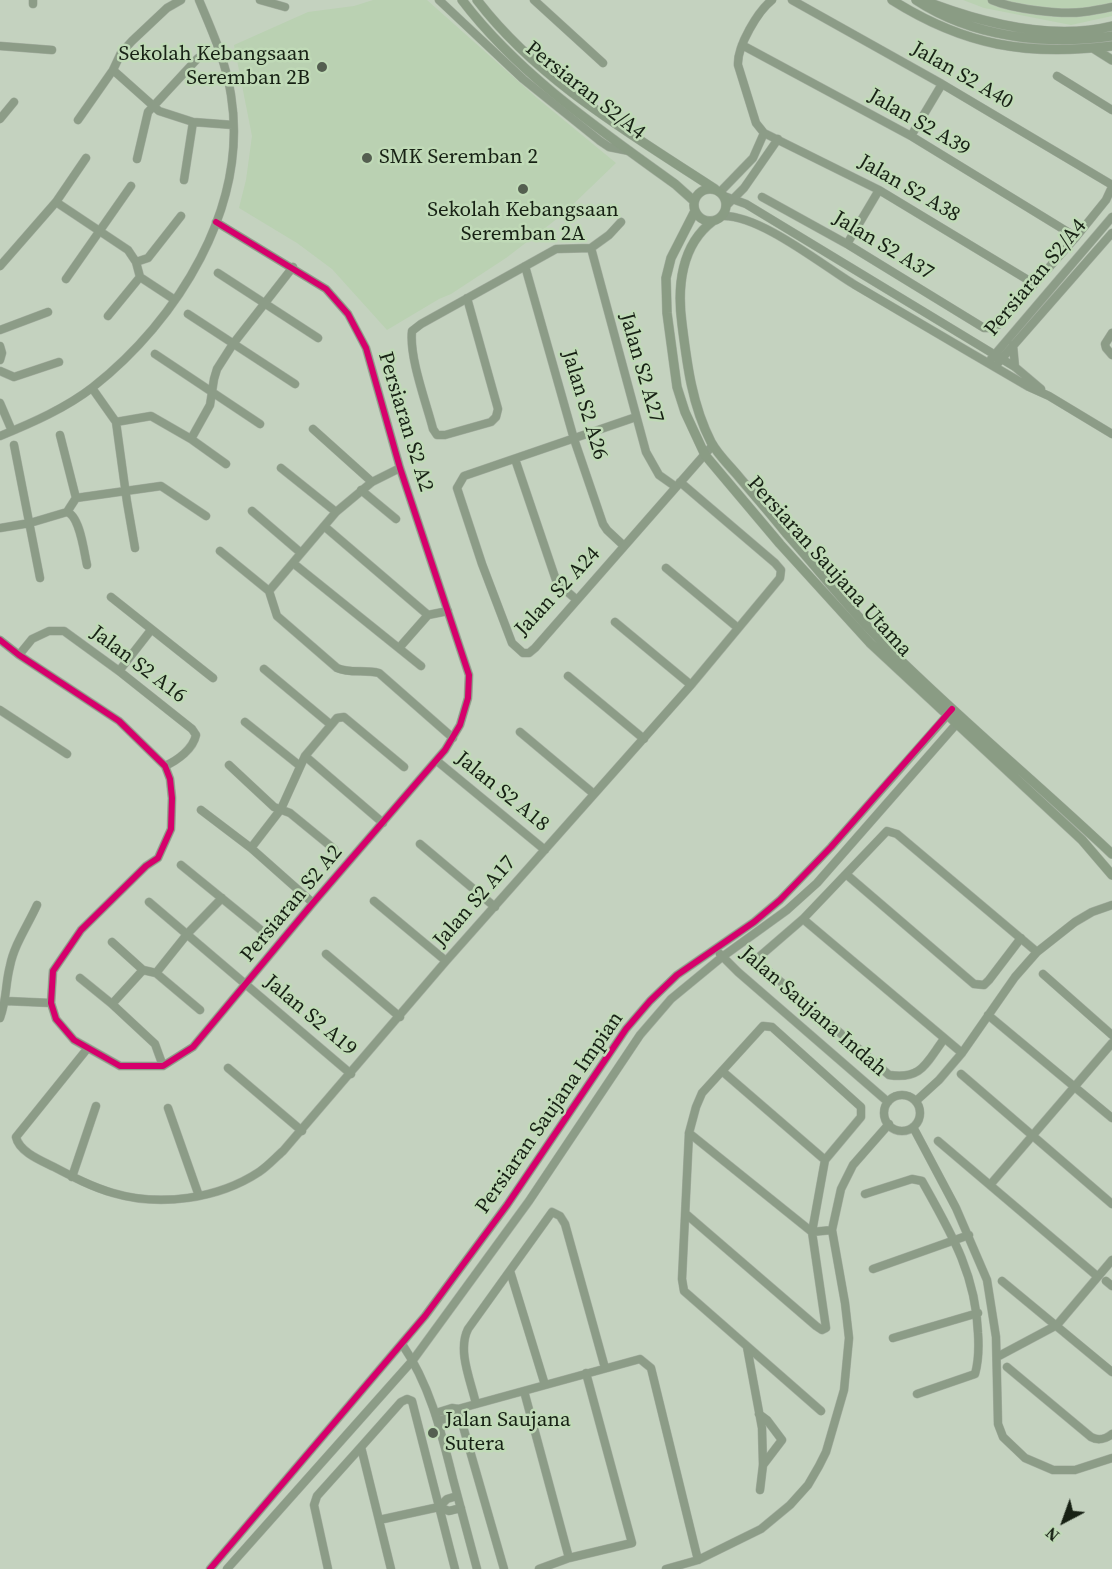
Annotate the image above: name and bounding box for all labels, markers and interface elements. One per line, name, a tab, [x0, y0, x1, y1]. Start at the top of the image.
street label: Persiaran S2/A4	[520, 36, 650, 146]
street label: Jalan S2 A40	[907, 37, 1017, 115]
place label: Sekolah Kebangsaan Seremban 2B	[119, 42, 310, 92]
marker: Sekolah Kebangsaan Seremban 2B	[315, 60, 329, 74]
street label: Jalan S2 A39	[864, 84, 974, 162]
place label: SMK Seremban 2	[379, 145, 538, 171]
street label: Jalan S2 A38	[854, 150, 964, 228]
marker: SMK Seremban 2	[360, 151, 374, 165]
marker: Sekolah Kebangsaan Seremban 2A	[516, 182, 530, 196]
place label: Sekolah Kebangsaan Seremban 2A	[427, 198, 619, 248]
street label: Jalan S2 A37	[828, 206, 938, 286]
street label: Persiaran S2/A4	[980, 214, 1092, 342]
street label: Jalan S2 A27	[613, 310, 669, 426]
street label: Jalan S2 A26	[555, 347, 613, 463]
street label: Persiaran S2 A2	[372, 349, 438, 495]
street label: Persiaran Saujana Utama	[741, 472, 917, 662]
street label: Jalan S2 A24	[510, 542, 606, 642]
street label: Jalan S2 A16	[85, 621, 191, 709]
street label: Jalan S2 A18	[450, 747, 554, 837]
street label: Persiaran S2 A2	[236, 840, 348, 968]
street label: Jalan S2 A17	[428, 851, 522, 953]
street label: Jalan Saujana Indah	[735, 941, 891, 1083]
street label: Jalan S2 A19	[258, 970, 362, 1062]
street label: Persiaran Saujana Impian	[471, 1007, 629, 1219]
place label: Jalan Saujana Sutera	[445, 1408, 571, 1458]
marker: Jalan Saujana Sutera	[426, 1426, 440, 1440]
north arrow	[1034, 1491, 1094, 1551]
text: N	[1041, 1522, 1064, 1547]

